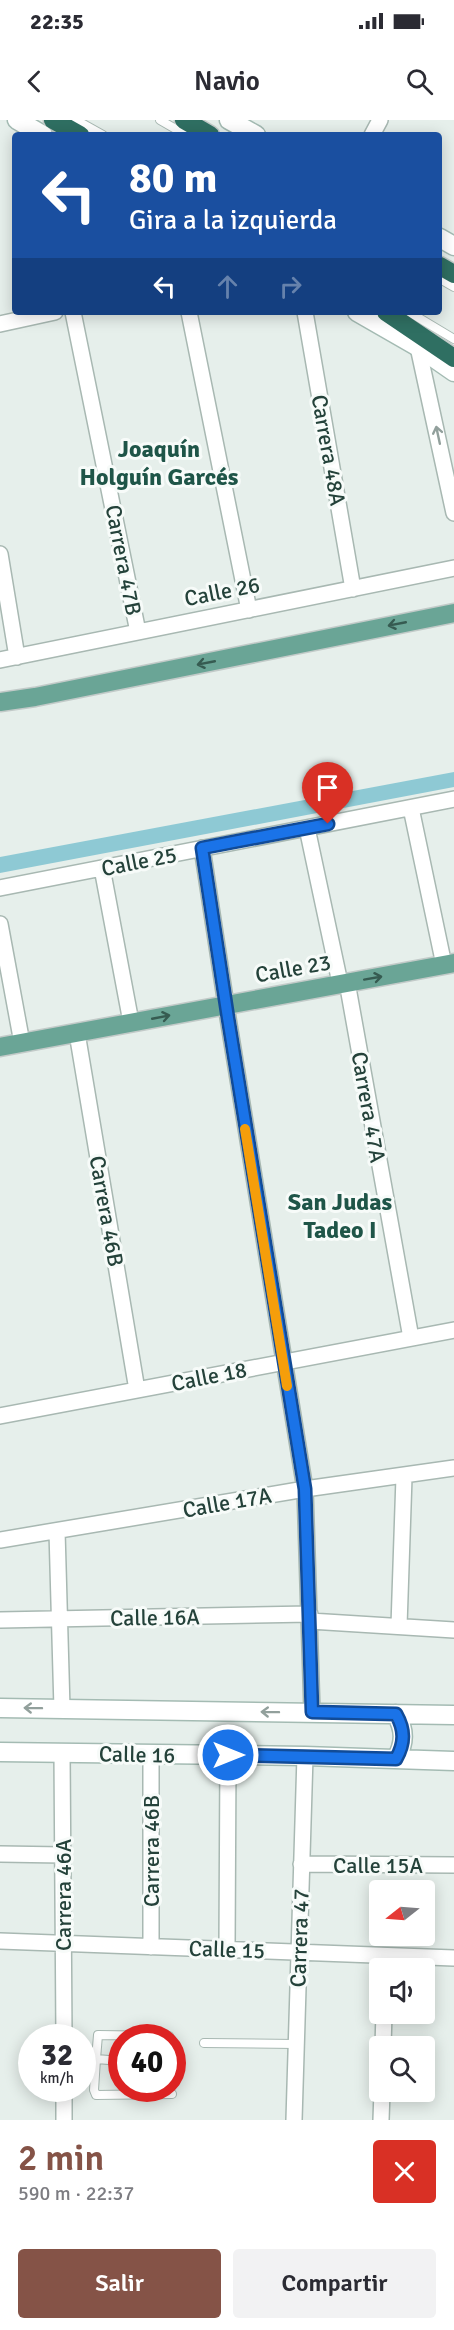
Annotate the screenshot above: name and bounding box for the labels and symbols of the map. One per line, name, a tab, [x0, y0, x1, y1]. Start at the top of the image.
street label: Carrera 48A	[305, 392, 352, 508]
one-way arrow	[431, 426, 443, 445]
district label: Joaquín Holguín Garcés	[80, 434, 239, 492]
street label: Carrera 47B	[100, 503, 147, 618]
street label: Calle 26	[182, 571, 262, 612]
one-way arrow	[387, 619, 407, 630]
one-way arrow	[196, 658, 216, 669]
pin	[302, 762, 353, 824]
street label: Calle 25	[99, 841, 179, 882]
street label: Calle 23	[253, 949, 333, 988]
one-way arrow	[363, 972, 382, 983]
one-way arrow	[150, 1011, 170, 1022]
street label: Carrera 47A	[345, 1049, 392, 1165]
street label: Carrera 46B	[83, 1154, 130, 1269]
district label: San Judas Tadeo I	[288, 1187, 393, 1245]
street label: Calle 18	[169, 1356, 249, 1397]
street label: Calle 17A	[181, 1481, 274, 1524]
street label: Calle 16A	[110, 1603, 201, 1632]
one-way arrow	[23, 1702, 43, 1714]
one-way arrow	[260, 1706, 280, 1718]
position arrow	[196, 1723, 260, 1787]
street label: Calle 16	[99, 1740, 175, 1769]
street label: Carrera 46B	[138, 1795, 165, 1907]
street label: Carrera 46A	[50, 1838, 77, 1951]
street label: Calle 15A	[333, 1852, 423, 1879]
north arrow	[369, 1880, 435, 1946]
street label: Carrera 47	[284, 1888, 315, 1988]
street label: Calle 15	[188, 1935, 266, 1964]
speed limit sign: 40	[108, 2024, 186, 2102]

